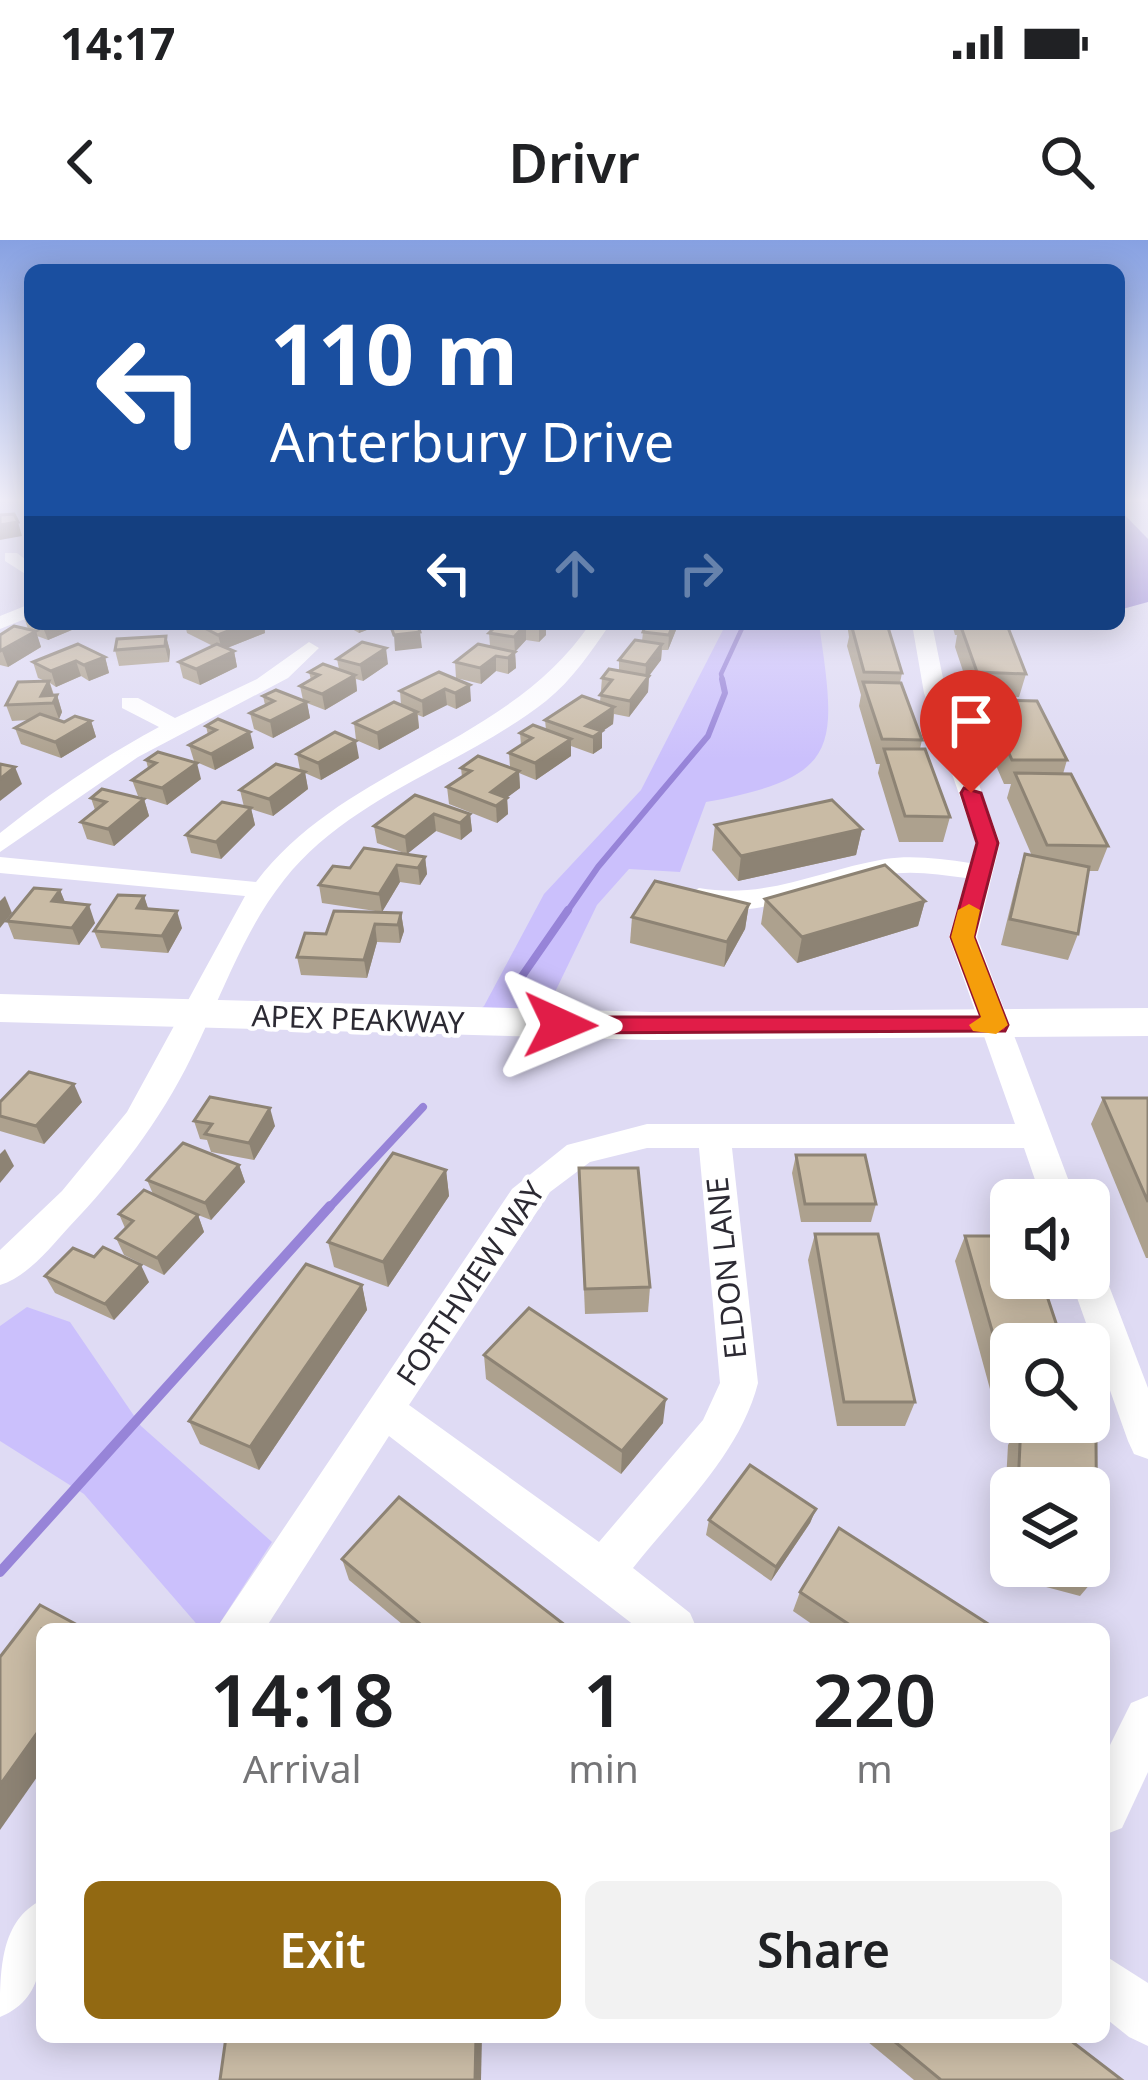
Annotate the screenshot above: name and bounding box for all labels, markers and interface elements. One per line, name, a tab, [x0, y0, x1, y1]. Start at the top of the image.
text: 14:17	[60, 12, 176, 73]
text: Drivr	[508, 125, 640, 199]
icon: back	[48, 129, 114, 195]
icon: search	[1034, 129, 1100, 195]
text: 110 m	[270, 295, 518, 410]
icon: left	[72, 312, 228, 468]
text: Anterbury Drive	[270, 404, 674, 478]
icon: left	[416, 540, 482, 606]
icon: ahead	[542, 540, 608, 606]
icon: right	[668, 540, 734, 606]
pin	[920, 670, 1022, 793]
icon: arrive	[938, 688, 1004, 754]
position arrow	[497, 962, 623, 1088]
street label: APEX PEAKWAY	[251, 994, 465, 1043]
street label: FORTHVIEW WAY	[386, 1173, 553, 1393]
street label: ELDON LANE	[696, 1175, 755, 1361]
map controls	[990, 1179, 1110, 1587]
button: sound	[990, 1179, 1110, 1299]
button: search	[990, 1323, 1110, 1443]
button: layers	[990, 1467, 1110, 1587]
text: 14:18	[210, 1650, 394, 1748]
text: 1	[583, 1650, 624, 1748]
text: 220	[813, 1650, 936, 1748]
text: Arrival	[243, 1741, 362, 1794]
text: min	[568, 1741, 639, 1794]
text: m	[856, 1741, 893, 1794]
button: Exit	[84, 1881, 561, 2019]
button: Share	[585, 1881, 1062, 2019]

